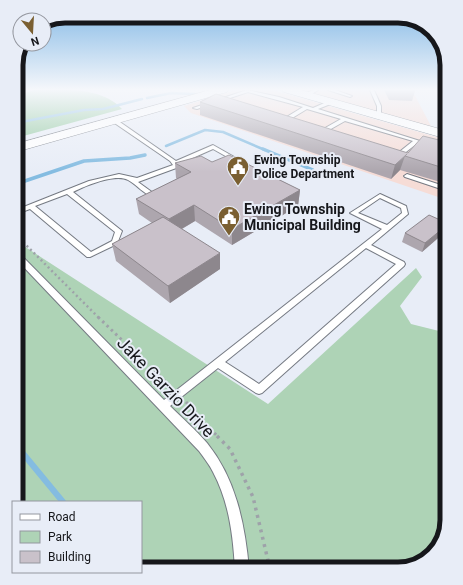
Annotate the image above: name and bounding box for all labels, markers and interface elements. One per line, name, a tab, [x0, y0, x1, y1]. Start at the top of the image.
north arrow	[12, 12, 52, 52]
text: N	[29, 34, 41, 48]
place label: Ewing Township Police Department	[254, 153, 354, 181]
public building icon: Ewing Township Police Department	[225, 154, 251, 187]
place label: Ewing Township Municipal Building	[244, 201, 361, 233]
public building icon: Ewing Township Municipal Building	[216, 204, 242, 237]
street label: Jake Garzio Drive	[113, 333, 219, 441]
legend	[12, 501, 142, 573]
text: Road	[48, 510, 76, 524]
text: Park	[48, 530, 73, 544]
text: Building	[48, 550, 91, 564]

